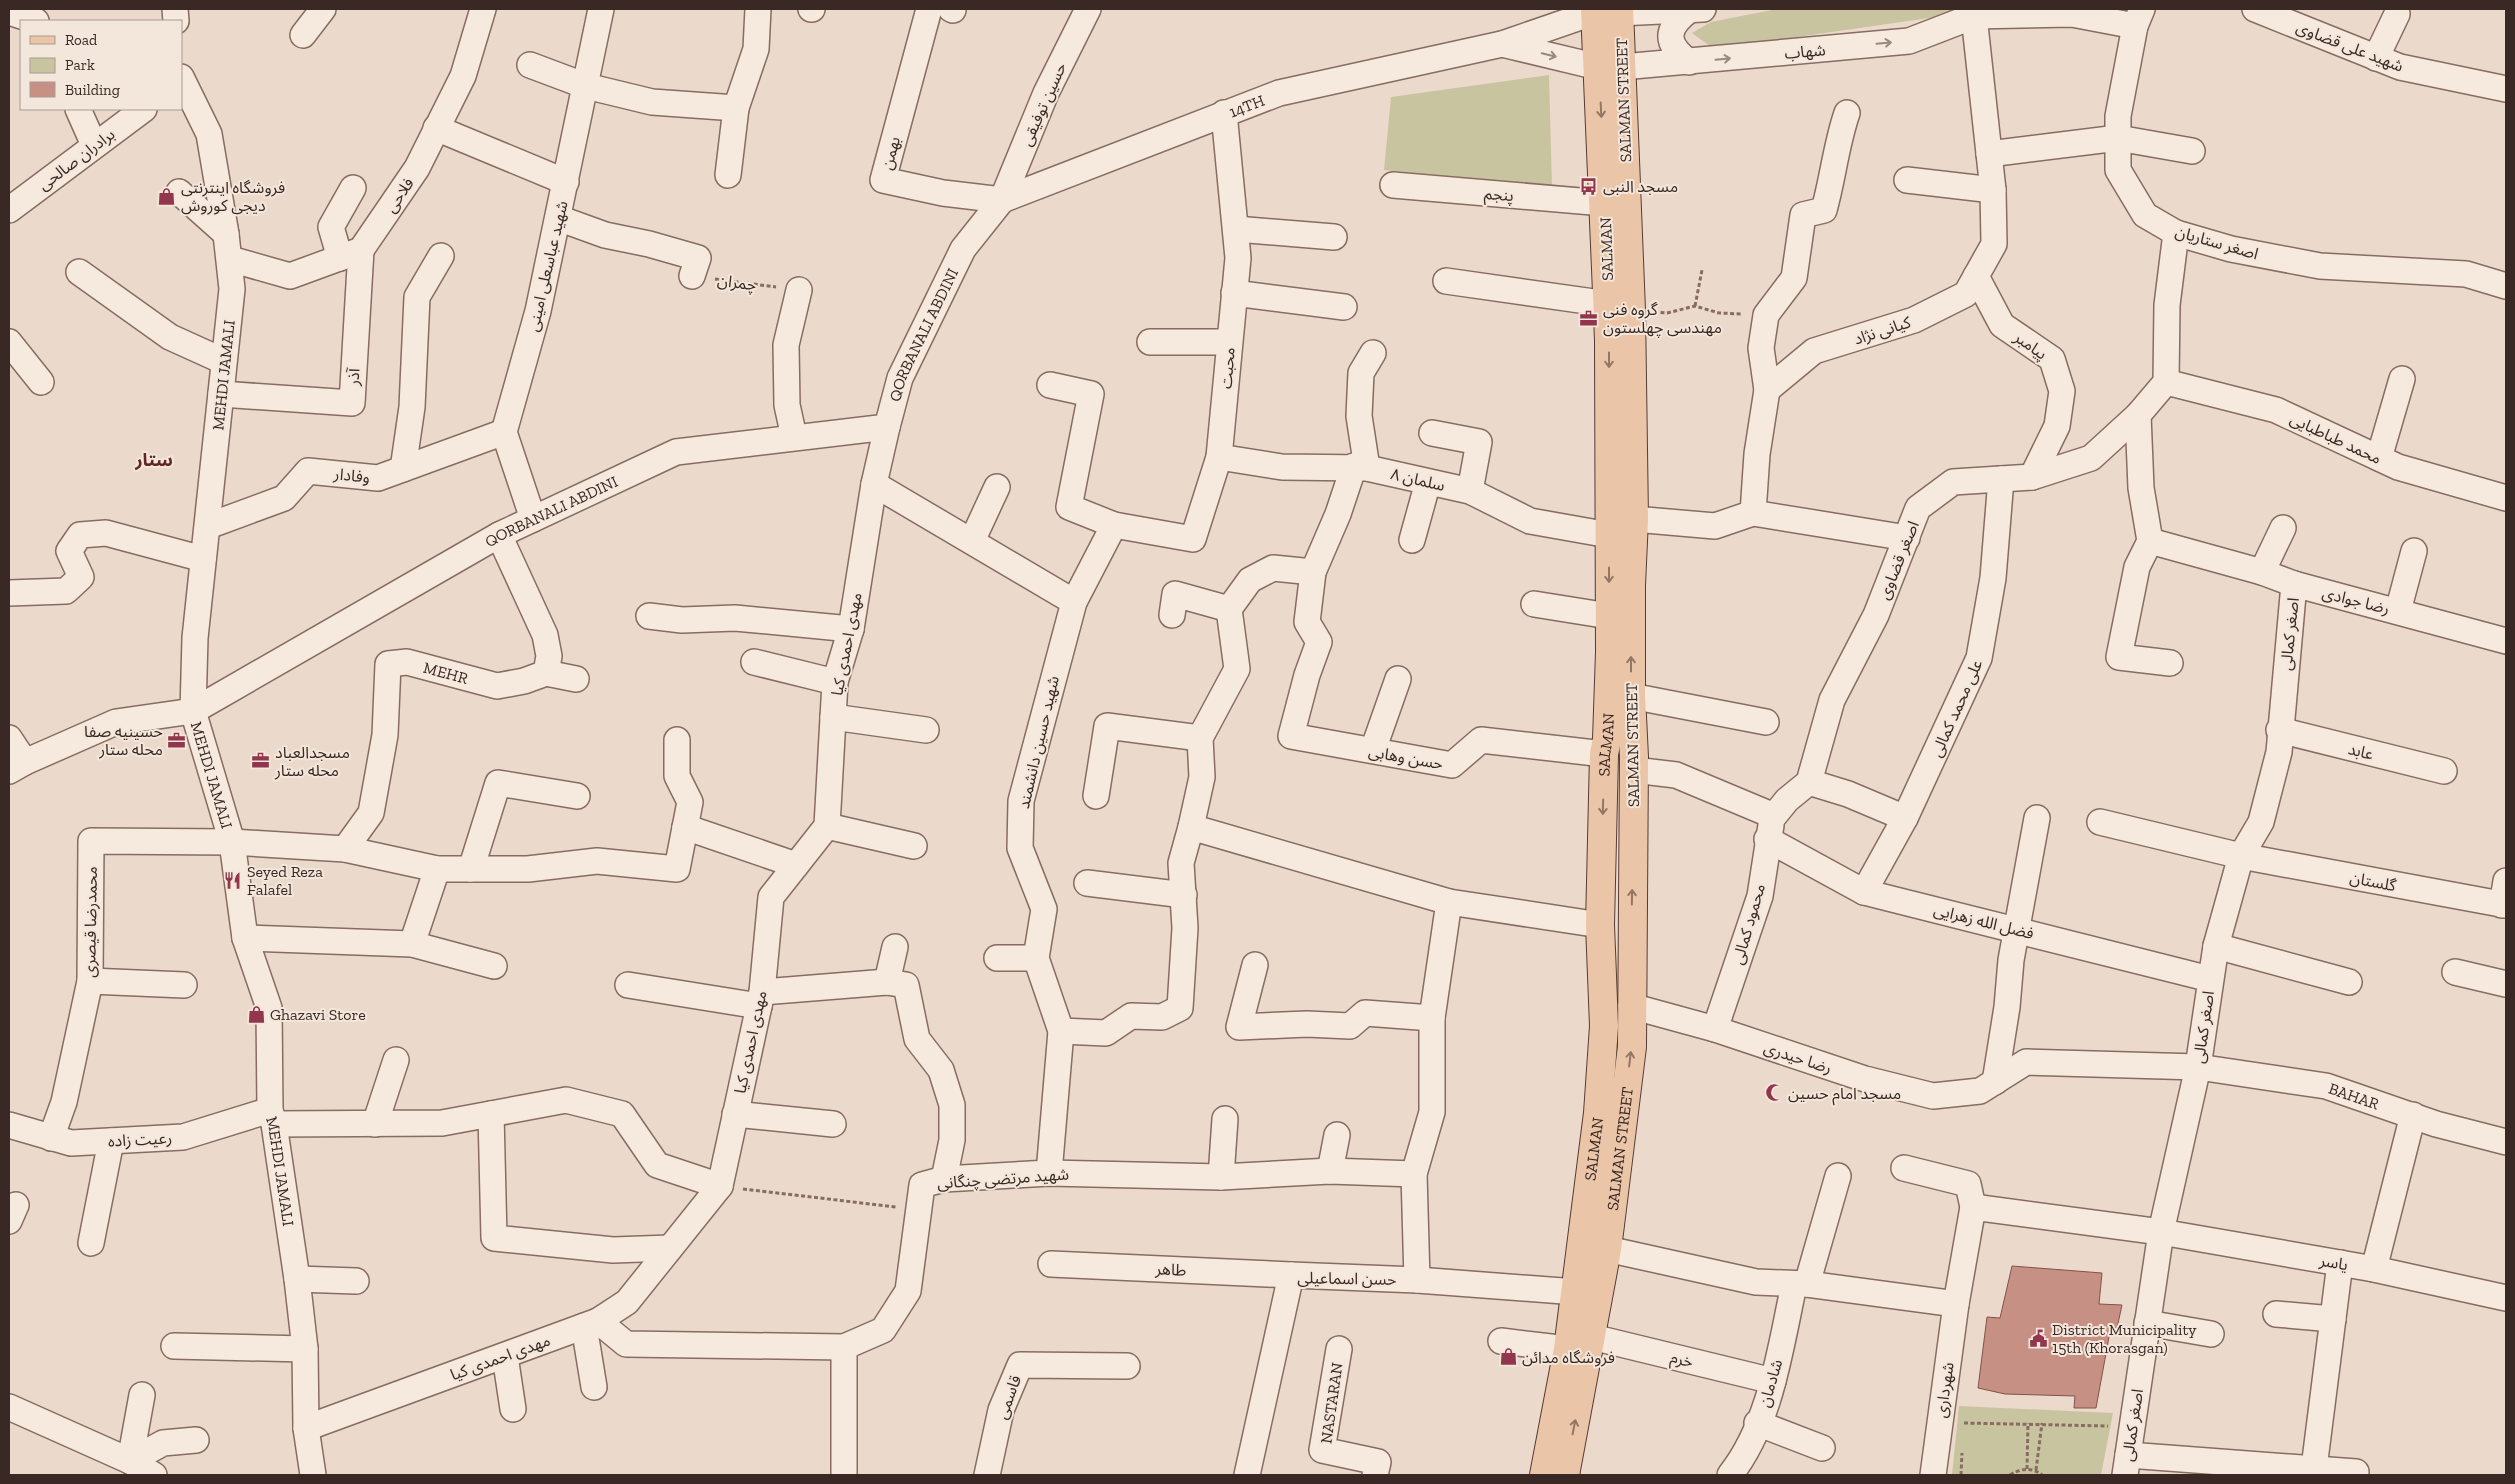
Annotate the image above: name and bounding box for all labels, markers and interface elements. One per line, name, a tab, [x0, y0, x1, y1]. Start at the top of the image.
street label: شهید علی قضاوی	[2294, 17, 2406, 76]
legend	[20, 20, 182, 110]
text: Road	[65, 31, 98, 49]
street label: SALMAN STREET	[1612, 37, 1635, 162]
one-way arrow	[1876, 38, 1892, 48]
street label: شهاب	[1784, 40, 1826, 63]
one-way arrow	[1541, 51, 1557, 60]
one-way arrow	[1714, 54, 1730, 63]
text: Park	[65, 56, 95, 74]
street label: حسین توفیقی	[1017, 59, 1070, 149]
text: Building	[65, 81, 120, 99]
street label: 14TH	[1226, 91, 1267, 121]
one-way arrow	[1596, 102, 1605, 118]
street label: برادران صالحی	[34, 124, 118, 194]
street label: بهمن	[877, 135, 904, 172]
street label: فلاحی	[381, 174, 418, 216]
bus stop icon: مسجد النبی	[1579, 176, 1599, 196]
place label: مسجد النبی	[1603, 177, 1678, 196]
place label: فروشگاه اینترنتی دیجی کوروش	[181, 178, 285, 215]
street label: پنجم	[1483, 184, 1514, 208]
shop icon: فروشگاه اینترنتی دیجی کوروش	[157, 186, 177, 206]
street label: شهید عباسعلی امینی	[523, 199, 572, 333]
street label: SALMAN	[1596, 217, 1617, 281]
street label: اصغر ستاریان	[2173, 222, 2261, 263]
street label: QORBANALI ABDINI	[885, 265, 962, 404]
street label: چمران	[716, 270, 758, 296]
place label: گروه فنی مهندسی چهلستون	[1603, 300, 1722, 338]
office icon: گروه فنی مهندسی چهلستون	[1579, 308, 1599, 328]
street label: کیانی نژاد	[1851, 312, 1913, 349]
street label: MEHDI JAMALI	[208, 319, 239, 431]
street label: پیامبر	[2009, 327, 2051, 364]
street label: محبت	[1216, 347, 1239, 390]
one-way arrow	[1604, 351, 1614, 367]
street label: آذر	[343, 366, 364, 387]
street label: محمد طباطبایی	[2287, 409, 2384, 468]
district label: ستار	[134, 449, 173, 471]
street label: وفادار	[332, 464, 371, 487]
street label: سلمان ۸	[1389, 464, 1447, 495]
street label: QORBANALI ABDINI	[481, 472, 621, 551]
street label: اصغر قضاوی	[1874, 518, 1923, 602]
one-way arrow	[1604, 566, 1614, 582]
street label: رضا جوادی	[2320, 583, 2392, 618]
street label: مهدی احمدی کیا	[827, 591, 866, 697]
street label: اصغر کمالی	[2276, 597, 2303, 671]
one-way arrow	[1626, 657, 1636, 673]
street label: علی محمد کمالی	[1926, 657, 1986, 760]
street label: MEHR	[421, 658, 470, 688]
street label: شهید حسین دانشمند	[1014, 674, 1063, 810]
street label: SALMAN STREET	[1622, 683, 1643, 807]
street label: SALMAN	[1594, 712, 1618, 777]
street label: MEHDI JAMALI	[187, 719, 236, 831]
place label: حسینیه صفا محله ستار	[84, 722, 163, 759]
office icon: حسینیه صفا محله ستار	[167, 730, 187, 750]
street label: عابد	[2346, 739, 2376, 764]
street label: حسن وهابی	[1367, 742, 1445, 773]
place label: مسجدالعباد محله ستار	[274, 743, 350, 780]
office icon: مسجدالعباد محله ستار	[251, 751, 271, 771]
one-way arrow	[1598, 799, 1607, 815]
place label: Seyed Reza Falafel	[247, 862, 323, 899]
street label: محمدرضا قیصری	[80, 866, 101, 978]
street label: گلستان	[2348, 868, 2398, 895]
restaurant icon: Seyed Reza Falafel	[223, 870, 243, 890]
street label: محمود کمالی	[1728, 882, 1769, 967]
one-way arrow	[1628, 889, 1637, 905]
street label: فضل الله زهرایی	[1932, 900, 2036, 943]
street label: مهدی احمدی کیا	[730, 989, 771, 1095]
street label: اصغر کمالی	[2189, 990, 2218, 1065]
shop icon: Ghazavi Store	[246, 1004, 266, 1024]
place label: Ghazavi Store	[270, 1005, 366, 1024]
street label: رضا حیدری	[1762, 1038, 1834, 1077]
one-way arrow	[1625, 1052, 1635, 1068]
street label: BAHAR	[2326, 1079, 2382, 1114]
mosque icon: مسجد امام حسین	[1764, 1083, 1784, 1103]
place label: مسجد امام حسین	[1788, 1084, 1901, 1106]
street label: SALMAN STREET	[1603, 1086, 1637, 1212]
street label: MEHDI JAMALI	[262, 1114, 298, 1227]
street label: SALMAN	[1580, 1116, 1607, 1182]
street label: رعیت زاده	[108, 1128, 172, 1151]
street label: شهید مرتضی چنگانی	[936, 1164, 1070, 1194]
street label: یاسر	[2317, 1251, 2350, 1274]
street label: طاهر	[1154, 1259, 1187, 1280]
street label: حسن اسماعیلی	[1297, 1268, 1397, 1289]
place label: District Municipality 15th (Khorasgan)	[2052, 1320, 2197, 1357]
public building icon: District Municipality 15th (Khorasgan)	[2028, 1328, 2048, 1348]
street label: مهدی احمدی کیا	[448, 1331, 553, 1384]
shop icon: فروشگاه مدائن	[1498, 1347, 1518, 1367]
place label: فروشگاه مدائن	[1522, 1348, 1615, 1367]
street label: خرم	[1668, 1348, 1695, 1374]
street label: شادمان	[1755, 1357, 1786, 1409]
street label: NASTARAN	[1316, 1361, 1347, 1445]
street label: شهرداری	[1931, 1361, 1958, 1419]
street label: قاسمی	[992, 1373, 1025, 1422]
street label: اصغر کمالی	[2118, 1388, 2147, 1463]
one-way arrow	[1570, 1420, 1580, 1436]

